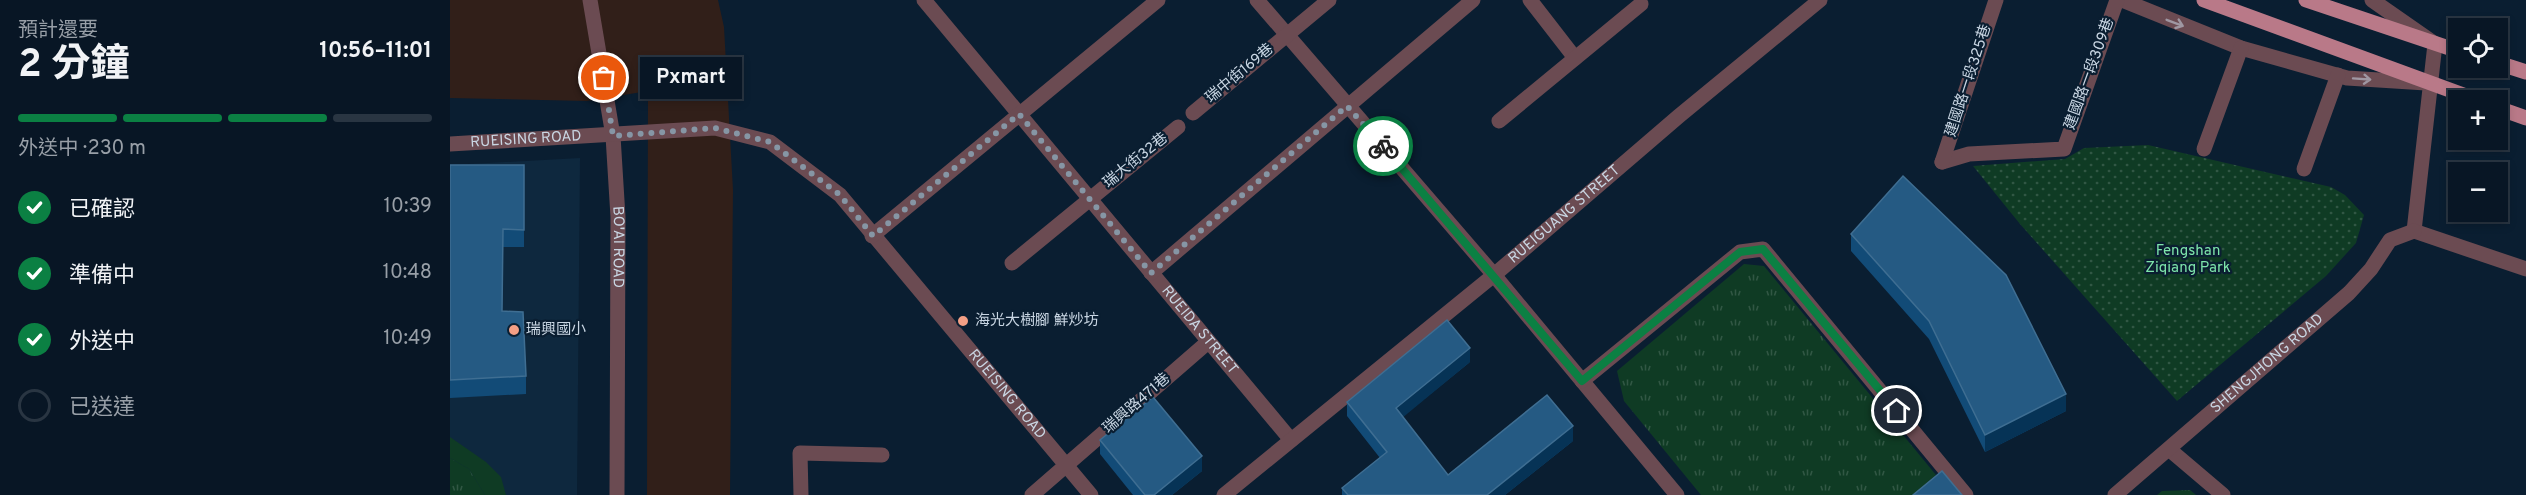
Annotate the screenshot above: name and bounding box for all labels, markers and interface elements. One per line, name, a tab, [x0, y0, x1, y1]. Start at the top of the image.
street label: 建國路一段309巷	[2061, 16, 2119, 132]
text: 預計還要	[18, 18, 98, 44]
map controls	[2448, 18, 2508, 222]
button: locate	[2448, 18, 2508, 78]
one-way arrow	[2165, 19, 2184, 30]
street label: 建國路一段325巷	[1942, 22, 1996, 140]
text: 10:56–11:01	[319, 38, 432, 65]
street label: 瑞中街169巷	[1202, 40, 1278, 108]
text: 2 分鐘	[18, 42, 130, 91]
pin	[578, 52, 629, 103]
callout: Pxmart	[640, 57, 742, 99]
icon: bag	[587, 61, 620, 94]
text: Pxmart	[656, 65, 726, 91]
one-way arrow	[2351, 73, 2371, 84]
button: +	[2448, 90, 2508, 150]
courier	[1353, 116, 1413, 176]
street label: RUEISING ROAD	[470, 127, 582, 152]
street label: 瑞大街32巷	[1100, 129, 1172, 193]
icon: bike	[1367, 130, 1400, 163]
text: 外送中 · 230 m	[18, 136, 146, 162]
street label: RUEIGUANG STREET	[1504, 161, 1624, 268]
button: −	[2448, 162, 2508, 222]
icon: check	[18, 191, 51, 224]
text: 10:39	[384, 194, 432, 220]
text: 已確認	[69, 197, 135, 224]
street label: BO'AI ROAD	[608, 205, 628, 288]
park label: Fengshan Ziqiang Park	[2145, 242, 2231, 278]
icon: check	[18, 257, 51, 290]
text: 10:48	[383, 260, 432, 286]
text: 準備中	[69, 263, 135, 290]
street label: RUEIDA STREET	[1157, 282, 1242, 379]
street label: SHENGJHONG ROAD	[2207, 310, 2328, 418]
place label: 海光大樹腳 鮮炒坊	[975, 311, 1099, 331]
marker: 海光大樹腳 鮮炒坊	[956, 314, 970, 328]
place label: 瑞興國小	[526, 321, 586, 340]
icon: check	[18, 323, 51, 356]
marker: 瑞興國小	[507, 323, 521, 337]
text: 10:49	[383, 326, 432, 352]
text: 外送中	[69, 329, 135, 356]
street label: RUEISING ROAD	[964, 346, 1050, 443]
street label: 瑞興路471巷	[1100, 370, 1174, 438]
pin	[1871, 385, 1922, 436]
icon: home	[1880, 394, 1913, 427]
text: 已送達	[69, 395, 135, 422]

